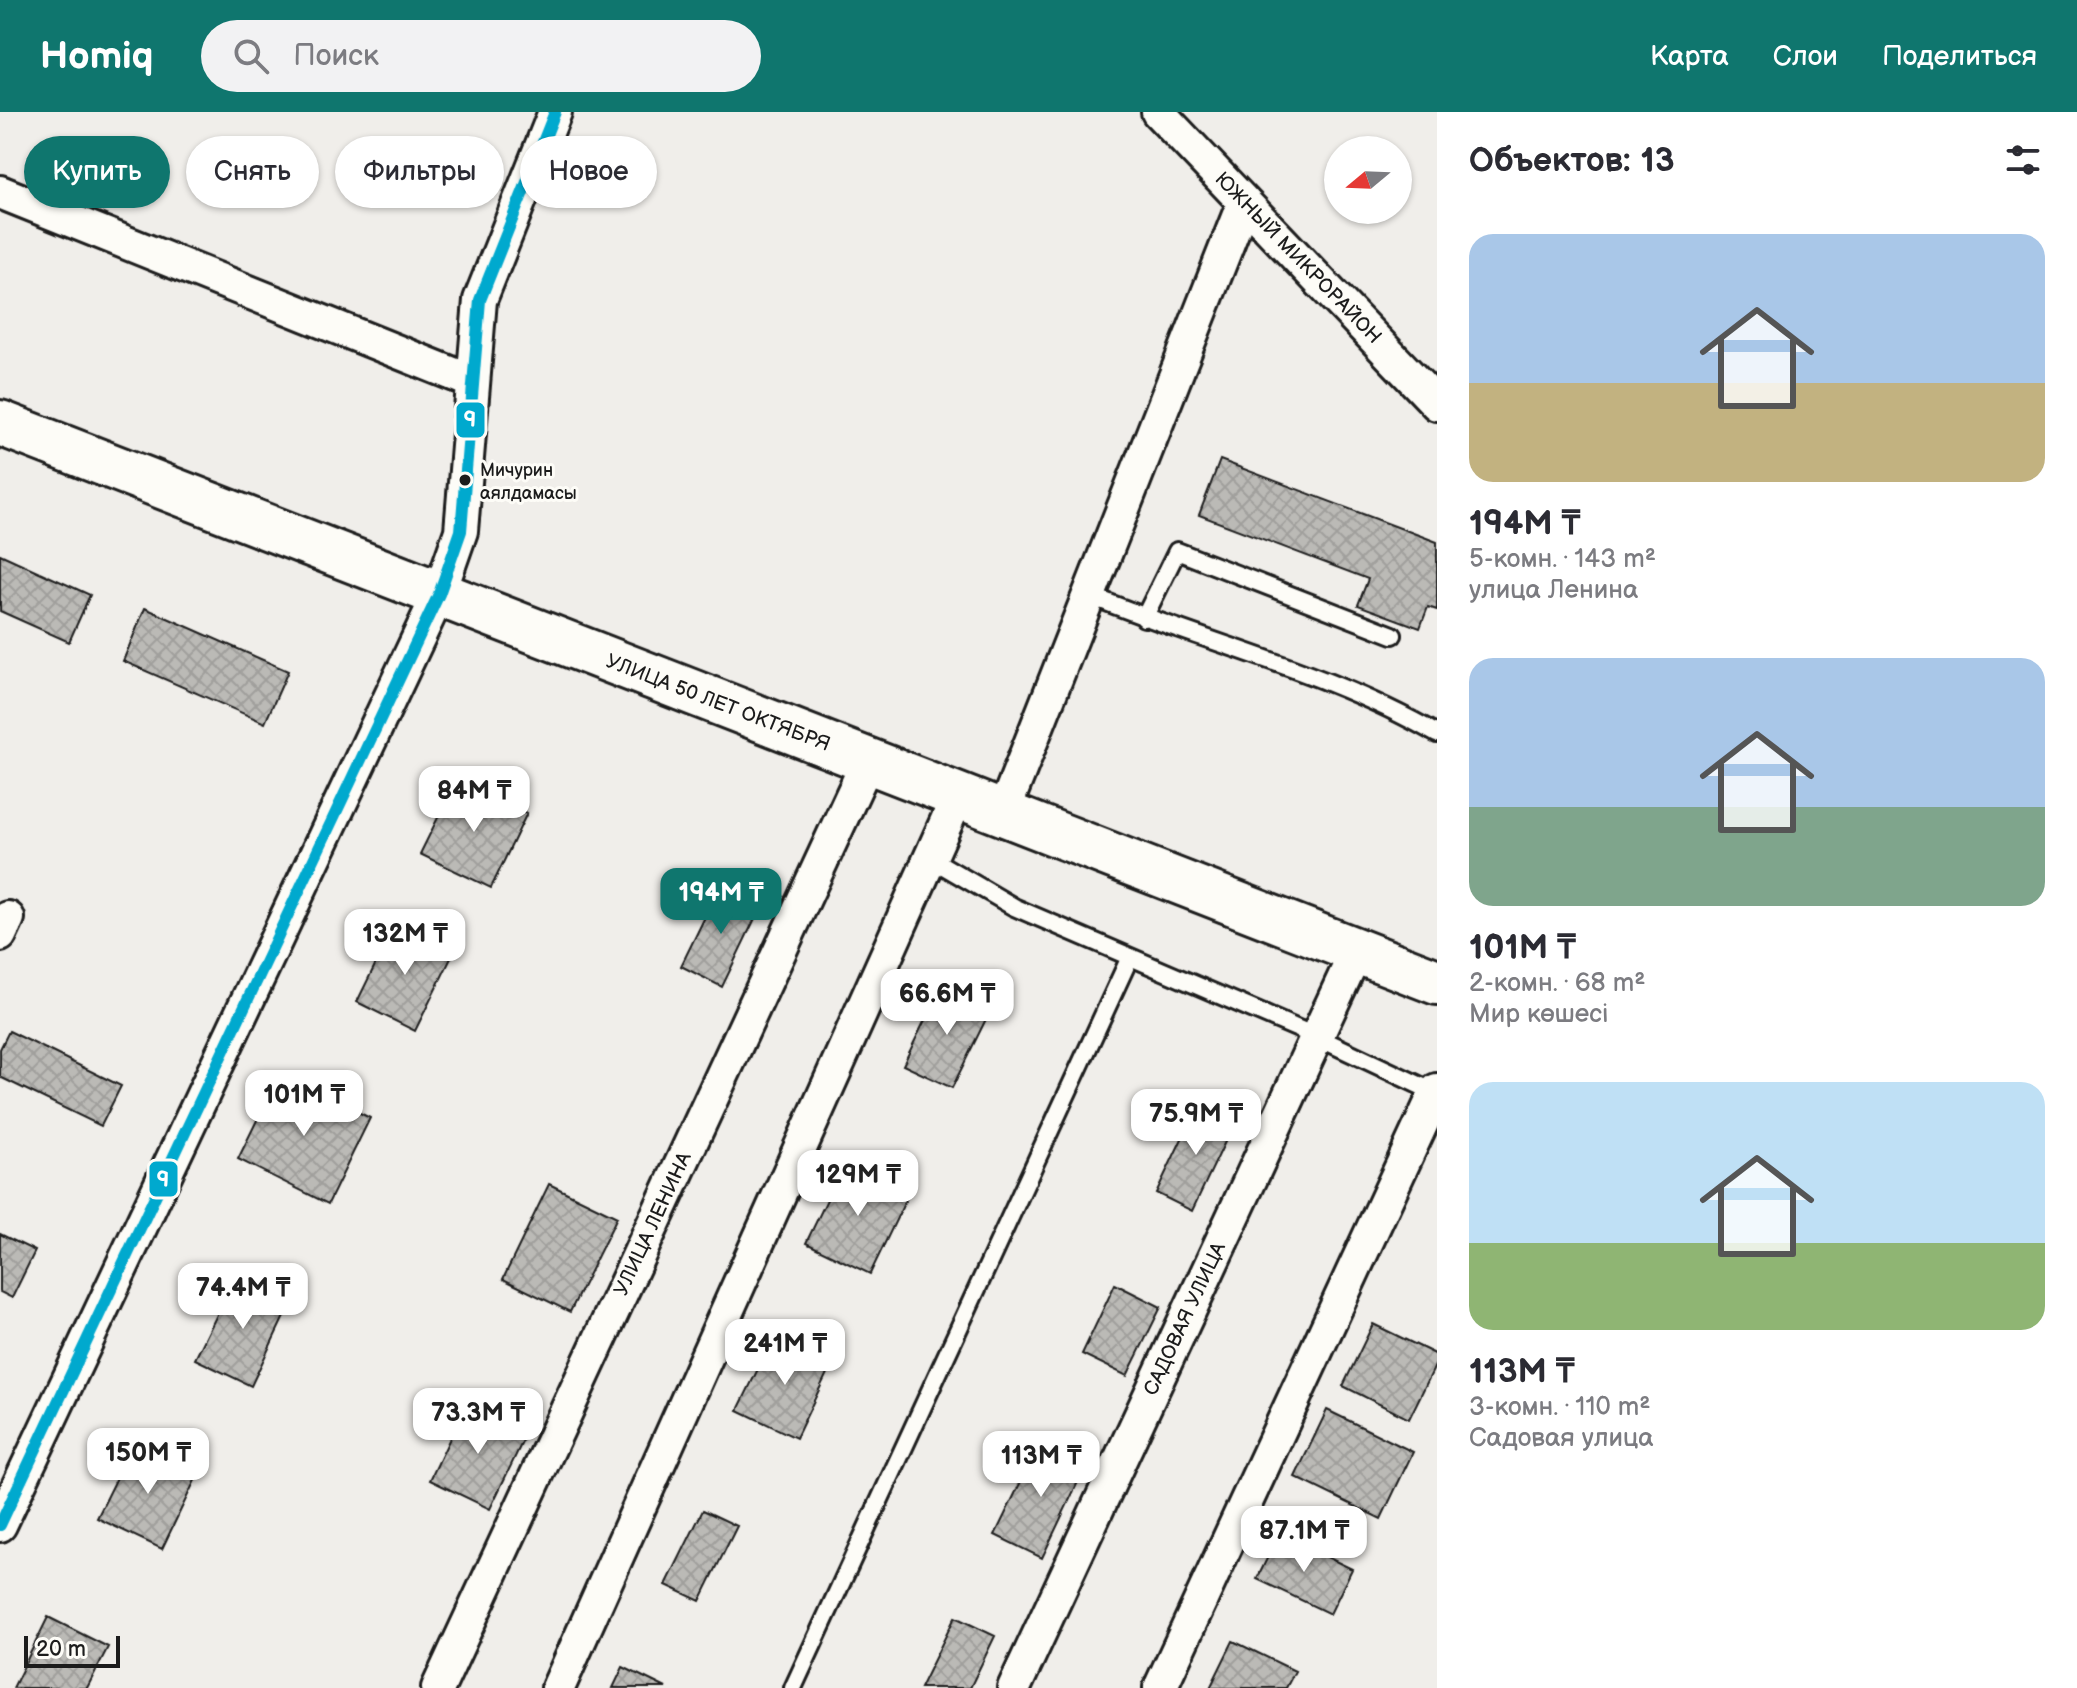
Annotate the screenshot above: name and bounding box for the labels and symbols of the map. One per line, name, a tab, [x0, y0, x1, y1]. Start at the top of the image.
north arrow	[1324, 136, 1412, 224]
street label: ЮЖНЫЙ МИКРОРАЙОН	[1210, 167, 1386, 349]
line badge: 9	[455, 401, 486, 439]
text: 9	[464, 407, 476, 434]
place label: Мичурин аялдамасы	[480, 460, 577, 504]
marker: Мичурин аялдамасы	[457, 472, 473, 488]
street label: УЛИЦА 50 ЛЕТ ОКТЯБРЯ	[602, 649, 834, 757]
pin: 84M ₸	[418, 766, 530, 834]
pin: 194M ₸	[656, 868, 786, 936]
pin: 132M ₸	[340, 909, 470, 977]
pin: 66.6M ₸	[873, 969, 1021, 1037]
pin: 101M ₸	[239, 1070, 369, 1138]
pin: 75.9M ₸	[1122, 1089, 1270, 1157]
street label: УЛИЦА ЛЕНИНА	[609, 1148, 697, 1300]
pin: 129M ₸	[793, 1150, 923, 1218]
line badge: 9	[148, 1160, 179, 1198]
text: 9	[157, 1167, 169, 1194]
street label: САДОВАЯ УЛИЦА	[1139, 1238, 1231, 1399]
pin: 74.4M ₸	[169, 1263, 317, 1331]
pin: 241M ₸	[720, 1319, 850, 1387]
pin: 73.3M ₸	[404, 1388, 552, 1456]
pin: 150M ₸	[83, 1428, 213, 1496]
pin: 113M ₸	[976, 1431, 1106, 1499]
pin: 87.1M ₸	[1230, 1506, 1378, 1574]
scale bar	[24, 1632, 120, 1668]

